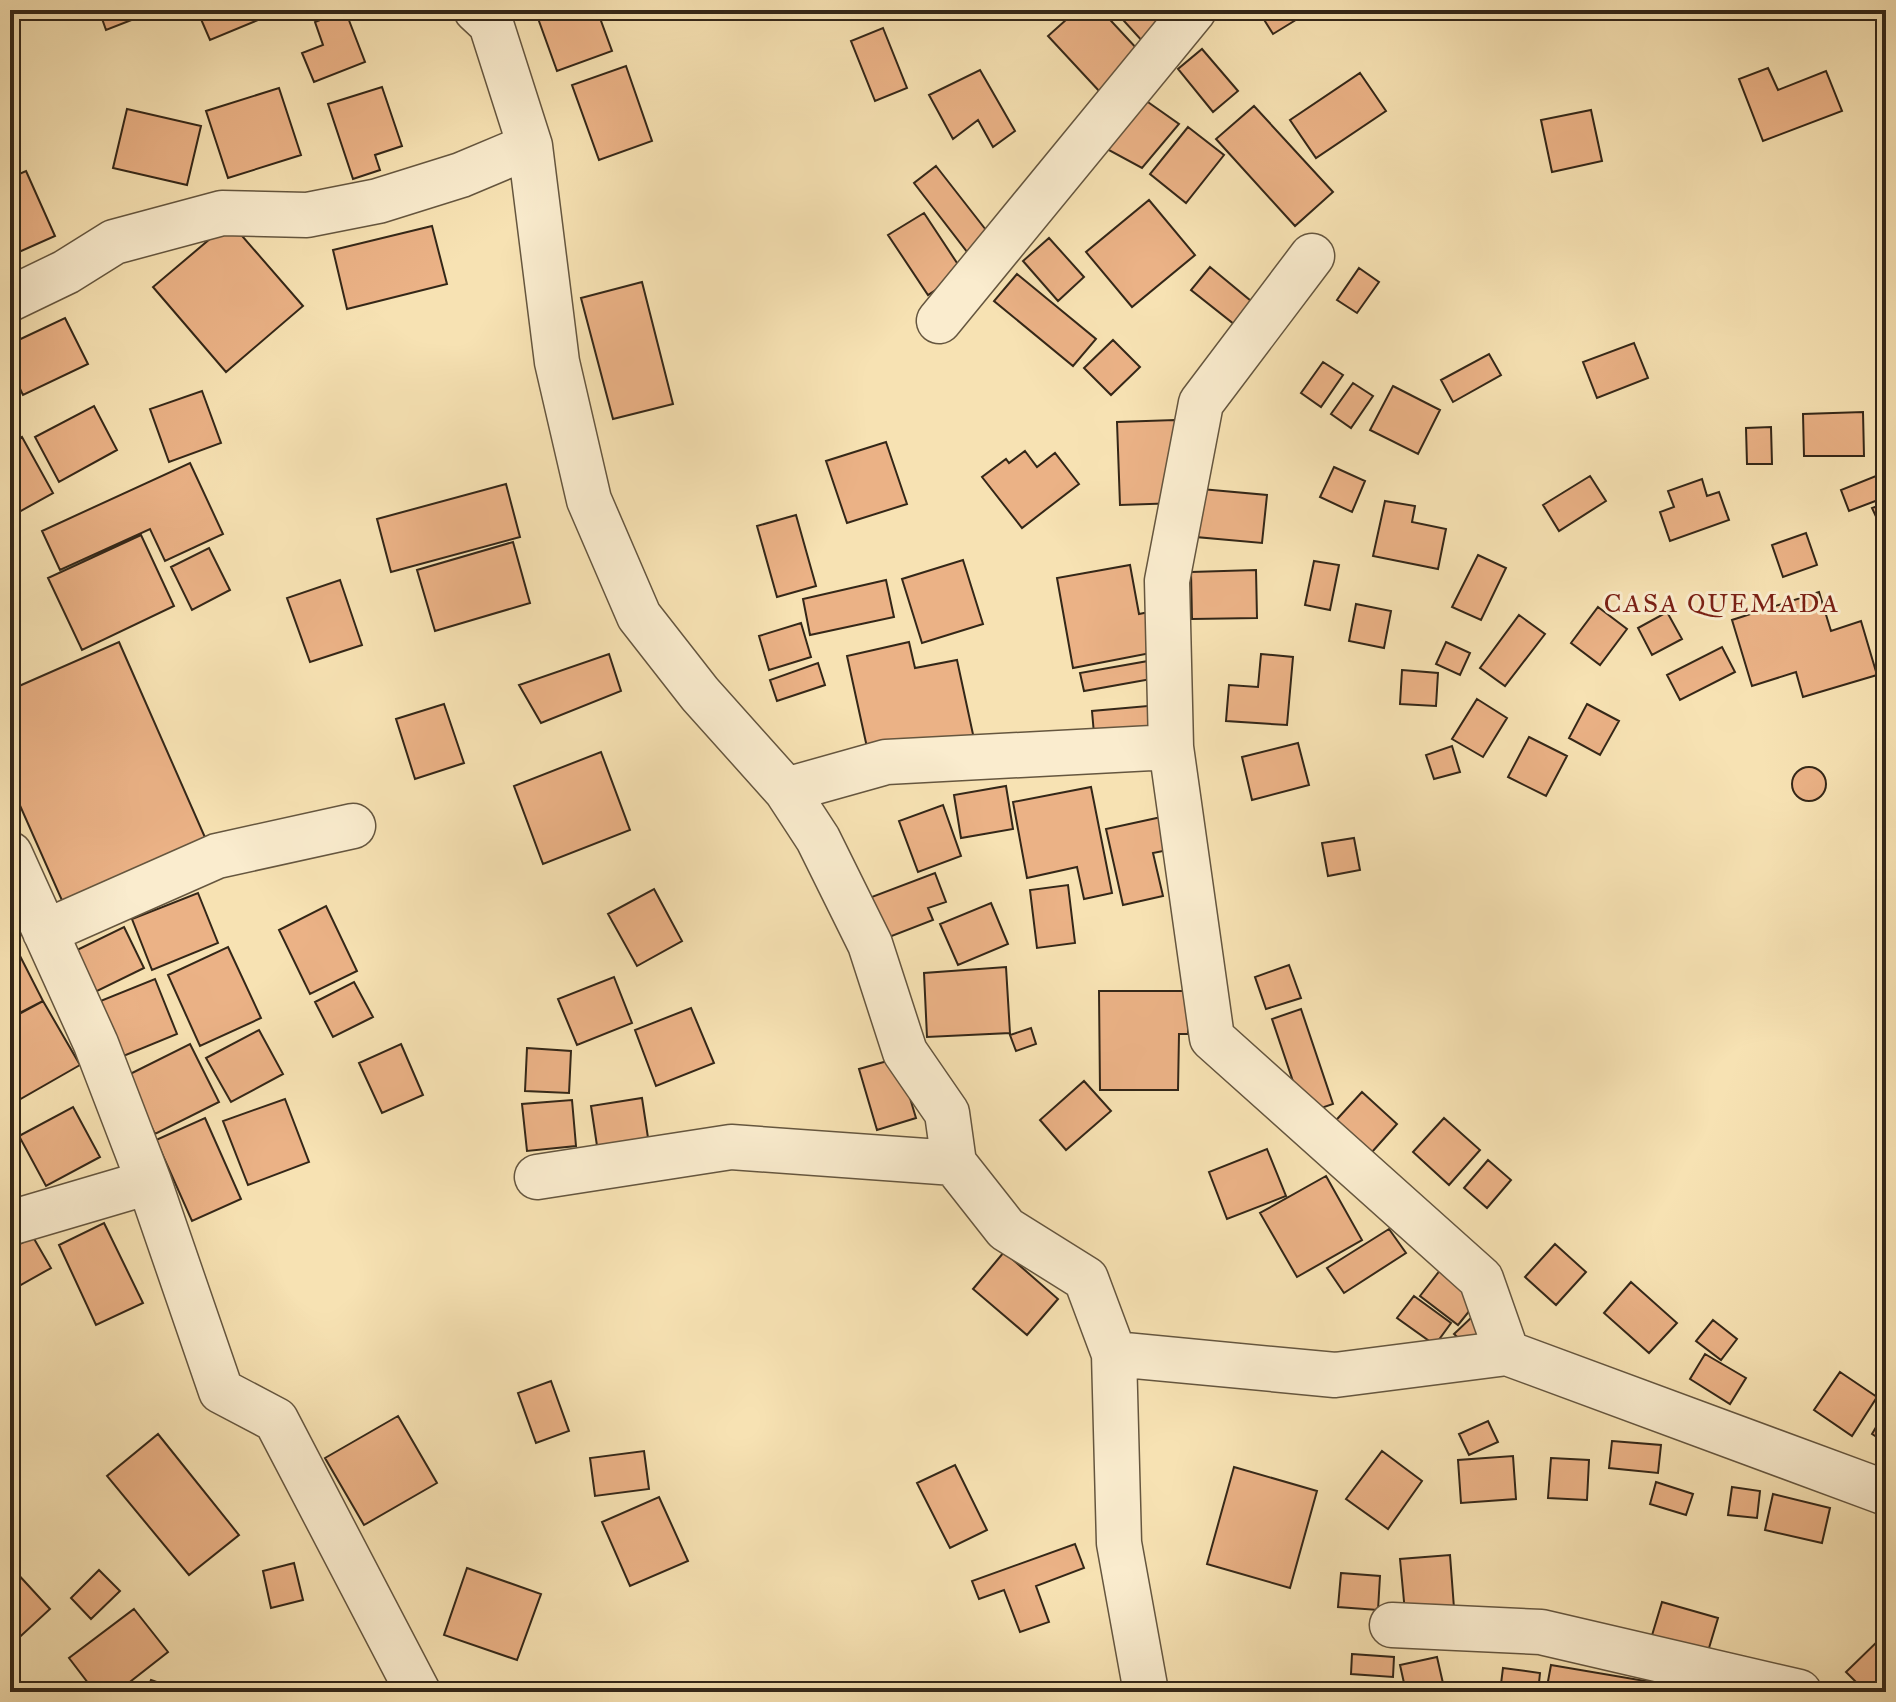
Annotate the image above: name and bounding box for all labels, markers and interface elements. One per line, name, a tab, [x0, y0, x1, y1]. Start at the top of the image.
district label: CASA QUEMADA	[1604, 587, 1840, 619]

